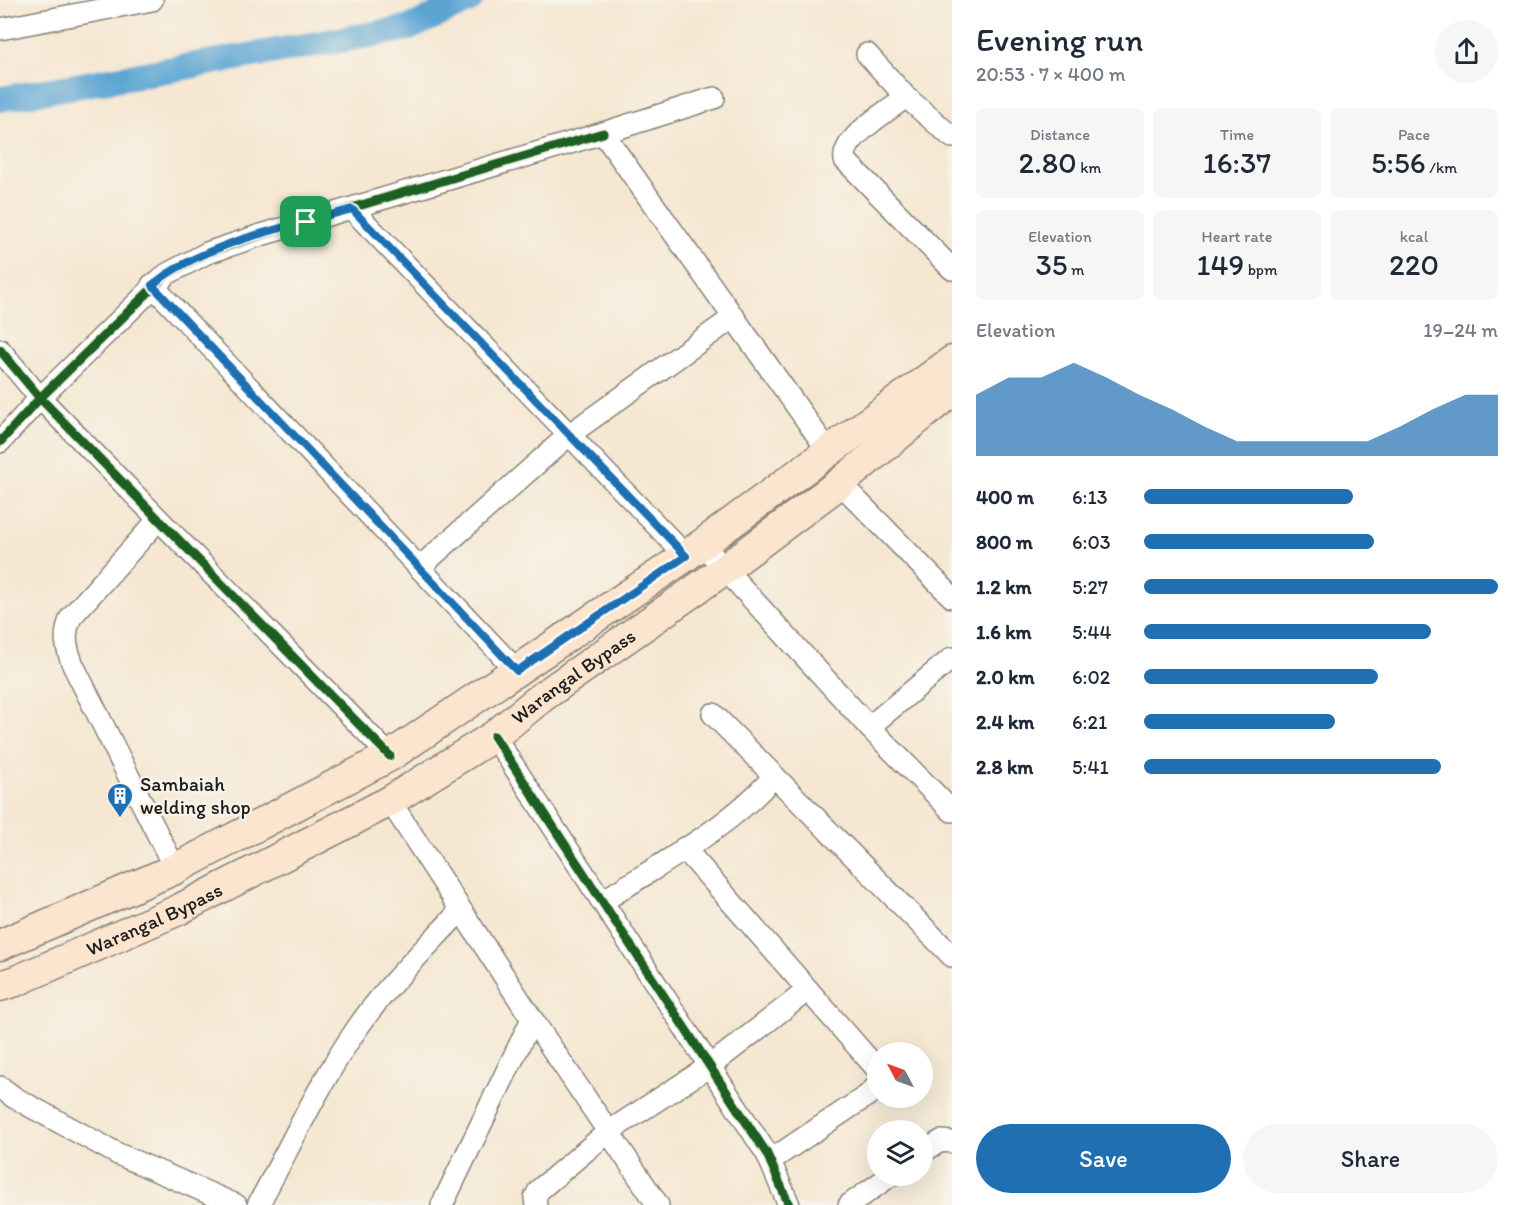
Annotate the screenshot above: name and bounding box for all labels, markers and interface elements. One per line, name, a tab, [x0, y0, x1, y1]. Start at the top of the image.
text: Evening run	[976, 20, 1143, 59]
button: share	[1435, 20, 1498, 83]
text: 20:53 · 7 × 400 m	[976, 62, 1126, 86]
text: Distance	[1030, 125, 1090, 144]
text: Time	[1220, 125, 1254, 144]
text: Pace	[1398, 125, 1430, 144]
text: 2.80	[1019, 144, 1077, 181]
text: 16:37	[1203, 144, 1271, 181]
text: 5:56	[1371, 144, 1426, 181]
text: km	[1077, 158, 1101, 177]
text: /km	[1426, 158, 1457, 177]
pin	[280, 196, 331, 247]
icon: arrive	[289, 205, 322, 238]
text: Elevation	[1028, 227, 1092, 246]
text: Heart rate	[1202, 227, 1272, 246]
text: kcal	[1400, 227, 1428, 246]
text: 35	[1035, 246, 1068, 283]
text: 149	[1197, 246, 1244, 283]
text: 220	[1389, 246, 1439, 283]
text: m	[1068, 260, 1085, 279]
text: bpm	[1244, 260, 1277, 279]
text: Elevation	[976, 318, 1055, 342]
text: 19–24 m	[1423, 318, 1498, 342]
text: 400 m	[976, 485, 1034, 509]
text: 6:13	[1072, 485, 1108, 509]
text: 800 m	[976, 530, 1033, 554]
text: 6:03	[1072, 530, 1111, 554]
text: 1.2 km	[976, 575, 1032, 599]
text: 5:27	[1072, 575, 1108, 599]
text: 1.6 km	[976, 620, 1032, 644]
text: 5:44	[1072, 620, 1111, 644]
street label: Warangal Bypass	[506, 623, 640, 729]
text: 2.0 km	[976, 665, 1035, 689]
text: 6:02	[1072, 665, 1110, 689]
text: 2.4 km	[976, 710, 1034, 734]
text: 6:21	[1072, 710, 1107, 734]
text: 2.8 km	[976, 755, 1033, 779]
text: 5:41	[1072, 755, 1109, 779]
place label: Sambaiah welding shop	[140, 772, 251, 819]
building icon: Sambaiah welding shop	[105, 781, 135, 819]
street label: Warangal Bypass	[82, 877, 226, 961]
north arrow	[867, 1042, 933, 1108]
map controls	[867, 1042, 933, 1186]
button: layers	[867, 1120, 933, 1186]
button: Save	[976, 1124, 1231, 1193]
button: Share	[1243, 1124, 1498, 1193]

